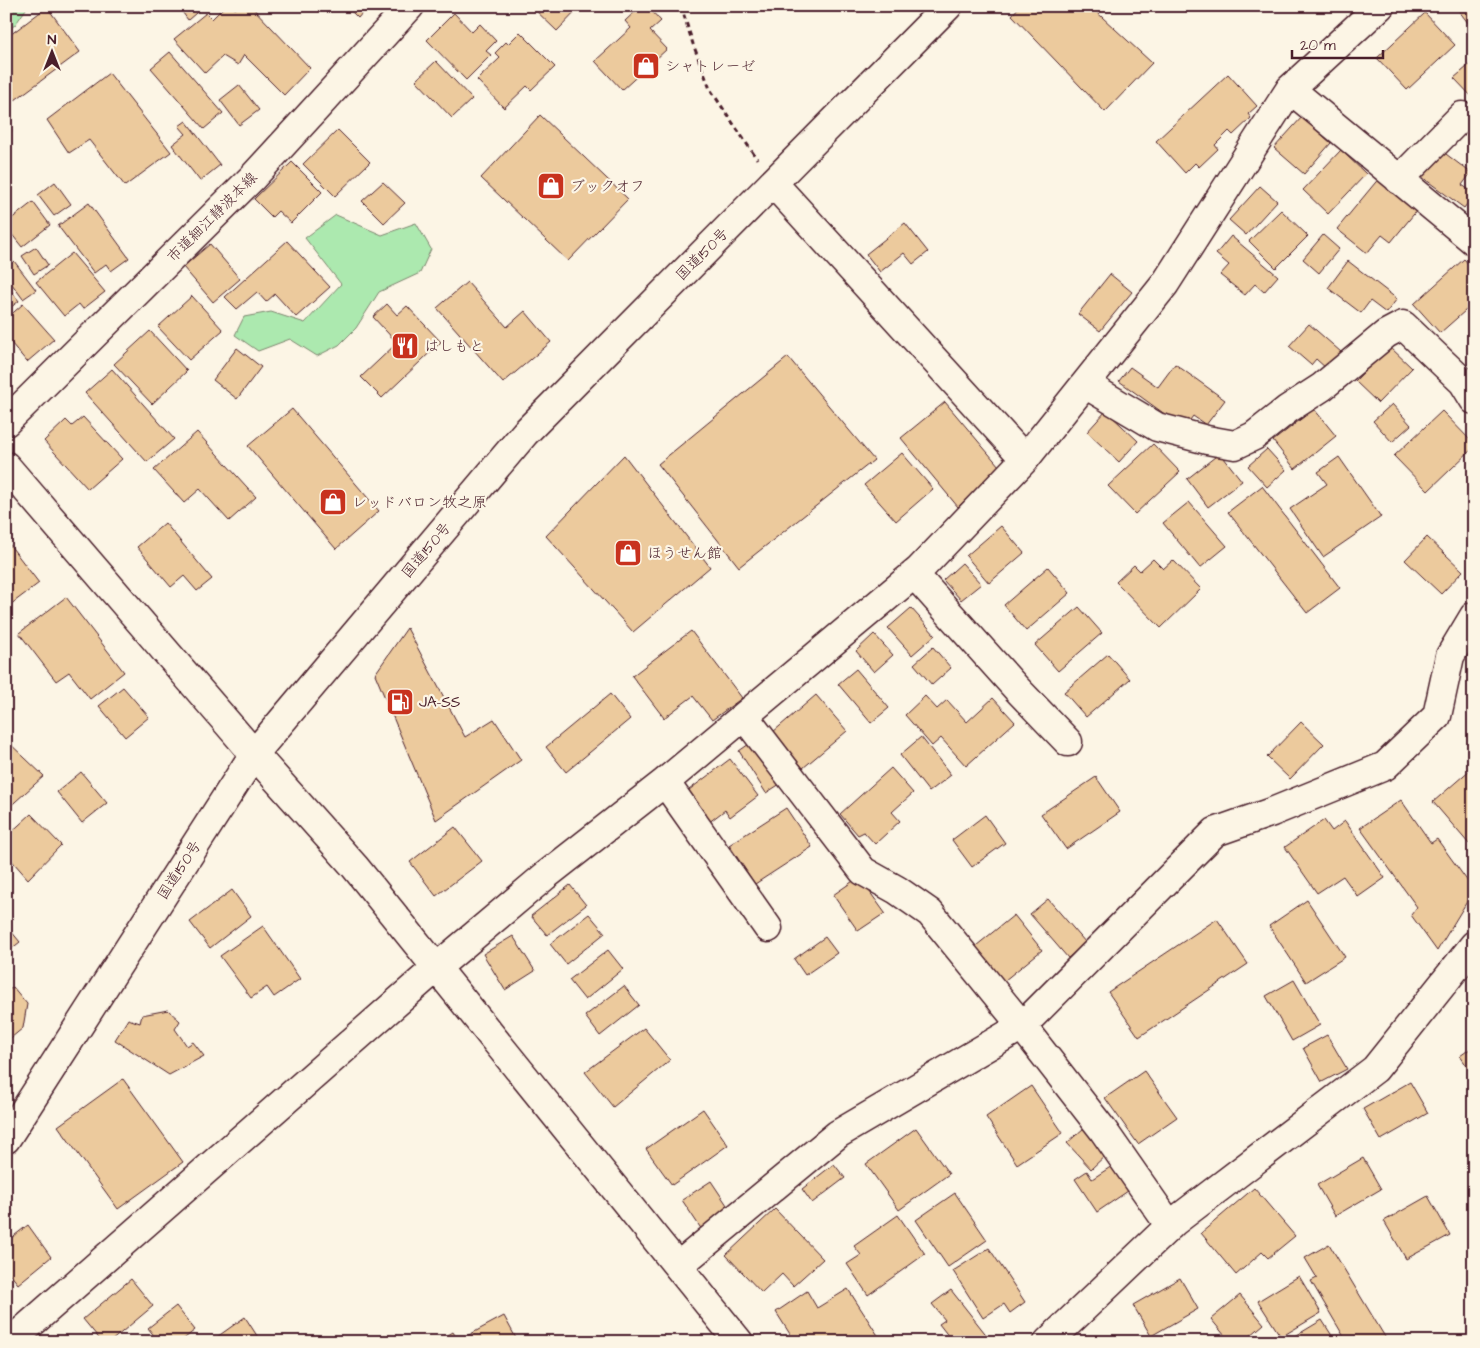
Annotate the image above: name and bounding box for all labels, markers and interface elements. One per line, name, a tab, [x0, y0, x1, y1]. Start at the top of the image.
north arrow	[28, 28, 78, 78]
scale bar	[1292, 28, 1384, 60]
text: N	[48, 30, 57, 50]
text: 20 m	[1300, 35, 1336, 56]
shop icon: シャトレーゼ	[631, 51, 661, 81]
place label: シャトレーゼ	[665, 56, 756, 77]
street label: 市道細江静波本線	[162, 167, 262, 267]
shop icon: ブックオフ	[536, 171, 566, 201]
place label: ブックオフ	[570, 176, 645, 197]
street label: 国道150号	[671, 223, 733, 285]
restaurant icon: はしもと	[390, 331, 420, 361]
place label: はしもと	[424, 336, 484, 357]
shop icon: レッドバロン牧之原	[318, 487, 348, 517]
place label: レッドバロン牧之原	[352, 492, 487, 513]
street label: 国道150号	[397, 518, 456, 583]
shop icon: ほうせん館	[613, 538, 643, 568]
place label: ほうせん館	[647, 543, 722, 564]
fuel station icon: JA-SS	[385, 687, 415, 717]
place label: JA-SS	[419, 692, 461, 713]
street label: 国道150号	[152, 836, 206, 904]

